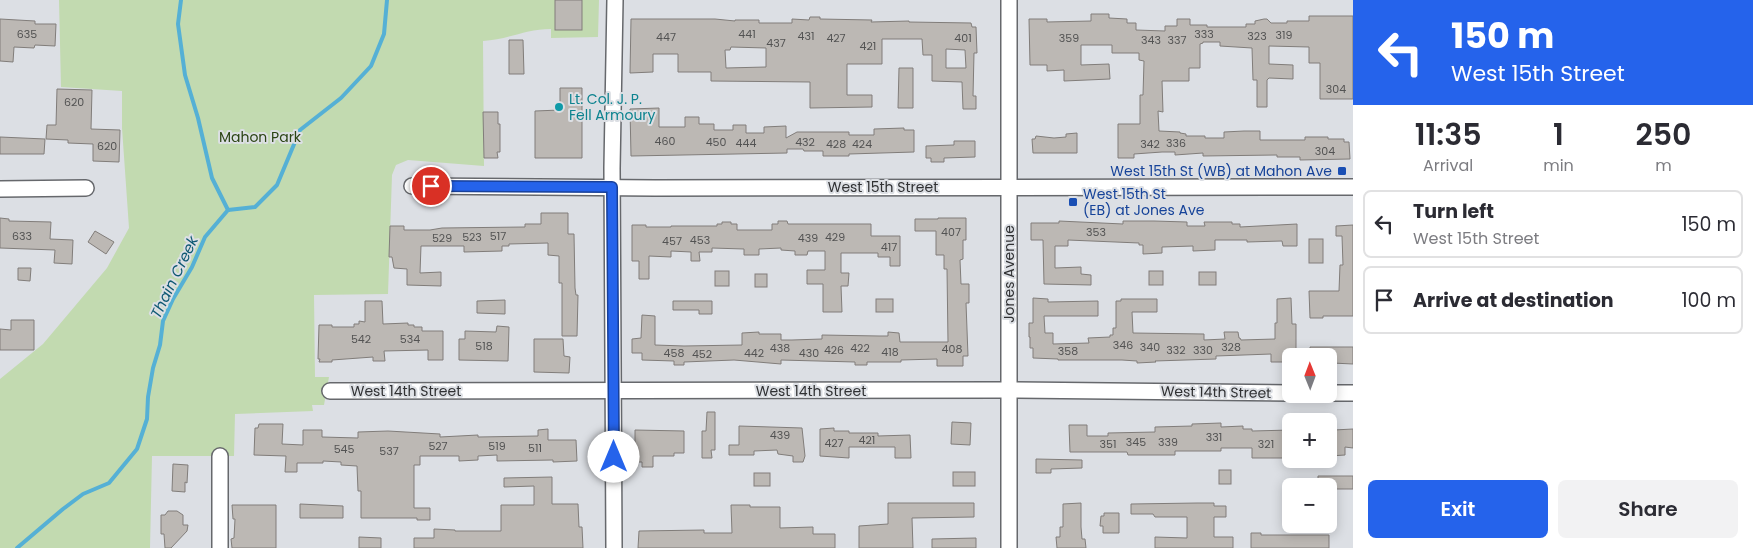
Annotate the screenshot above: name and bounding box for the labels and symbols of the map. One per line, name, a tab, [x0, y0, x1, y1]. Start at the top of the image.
house number: 635	[17, 26, 37, 42]
house number: 441	[738, 26, 756, 42]
house number: 333	[1194, 26, 1214, 42]
house number: 319	[1276, 27, 1293, 43]
house number: 431	[798, 28, 814, 44]
house number: 323	[1247, 28, 1267, 44]
house number: 447	[656, 29, 676, 45]
house number: 427	[826, 30, 846, 46]
house number: 401	[954, 30, 972, 46]
house number: 359	[1059, 30, 1079, 46]
house number: 343	[1141, 32, 1161, 48]
house number: 337	[1168, 32, 1186, 48]
house number: 437	[766, 35, 786, 51]
house number: 421	[860, 38, 876, 54]
house number: 304	[1326, 81, 1346, 97]
place label: Lt. Col. J. P. Fell Armoury	[569, 89, 656, 125]
house number: 620	[64, 94, 84, 110]
marker: Lt. Col. J. P. Fell Armoury	[553, 101, 565, 113]
park label: Mahon Park	[219, 127, 302, 147]
house number: 460	[655, 133, 675, 149]
house number: 450	[706, 134, 726, 150]
house number: 432	[795, 134, 815, 150]
house number: 444	[736, 135, 756, 151]
house number: 336	[1166, 135, 1186, 151]
house number: 428	[826, 136, 846, 152]
house number: 424	[852, 136, 872, 152]
house number: 342	[1140, 136, 1160, 152]
house number: 620	[97, 138, 117, 154]
house number: 304	[1315, 143, 1335, 159]
place label: West 15th St (WB) at Mahon Ave	[1110, 161, 1332, 181]
pin	[410, 165, 452, 207]
marker: West 15th St (WB) at Mahon Ave	[1336, 165, 1348, 177]
street label: West 15th Street	[828, 177, 938, 197]
place label: West 15th St (EB) at Jones Ave	[1083, 184, 1205, 220]
marker: West 15th St (EB) at Jones Ave	[1067, 196, 1079, 208]
house number: 407	[941, 224, 961, 240]
house number: 353	[1086, 224, 1106, 240]
street label: Jones Avenue	[999, 225, 1019, 323]
house number: 633	[12, 228, 32, 244]
house number: 517	[490, 228, 506, 244]
house number: 523	[462, 229, 482, 245]
house number: 429	[825, 229, 845, 245]
house number: 529	[432, 230, 452, 246]
house number: 439	[798, 230, 818, 246]
water label: Thain Creek	[145, 231, 204, 322]
house number: 453	[690, 232, 710, 248]
house number: 457	[662, 233, 682, 249]
house number: 417	[881, 239, 897, 255]
house number: 542	[351, 331, 371, 347]
house number: 534	[400, 331, 420, 347]
house number: 346	[1113, 337, 1133, 353]
house number: 518	[475, 338, 493, 354]
house number: 340	[1140, 339, 1160, 355]
house number: 328	[1221, 339, 1241, 355]
house number: 438	[770, 340, 790, 356]
house number: 422	[850, 340, 870, 356]
house number: 408	[942, 341, 962, 357]
house number: 426	[824, 342, 844, 358]
house number: 332	[1166, 342, 1186, 358]
house number: 330	[1193, 342, 1213, 358]
house number: 358	[1058, 343, 1078, 359]
house number: 418	[881, 344, 899, 360]
house number: 458	[664, 345, 684, 361]
house number: 442	[744, 345, 764, 361]
house number: 430	[799, 345, 819, 361]
house number: 452	[692, 346, 712, 362]
north arrow	[1282, 348, 1338, 402]
street label: West 14th Street	[351, 381, 461, 401]
street label: West 14th Street	[756, 381, 866, 401]
street label: West 14th Street	[1161, 381, 1271, 403]
house number: 439	[770, 427, 790, 443]
house number: 331	[1206, 429, 1222, 445]
position arrow	[587, 430, 639, 482]
house number: 421	[859, 432, 875, 448]
house number: 345	[1126, 434, 1146, 450]
house number: 339	[1158, 434, 1178, 450]
house number: 427	[824, 435, 844, 451]
house number: 351	[1100, 436, 1116, 452]
house number: 321	[1258, 436, 1274, 452]
house number: 527	[428, 438, 448, 454]
house number: 519	[488, 438, 506, 454]
house number: 511	[528, 440, 542, 456]
house number: 545	[334, 441, 354, 457]
house number: 537	[379, 443, 399, 459]

